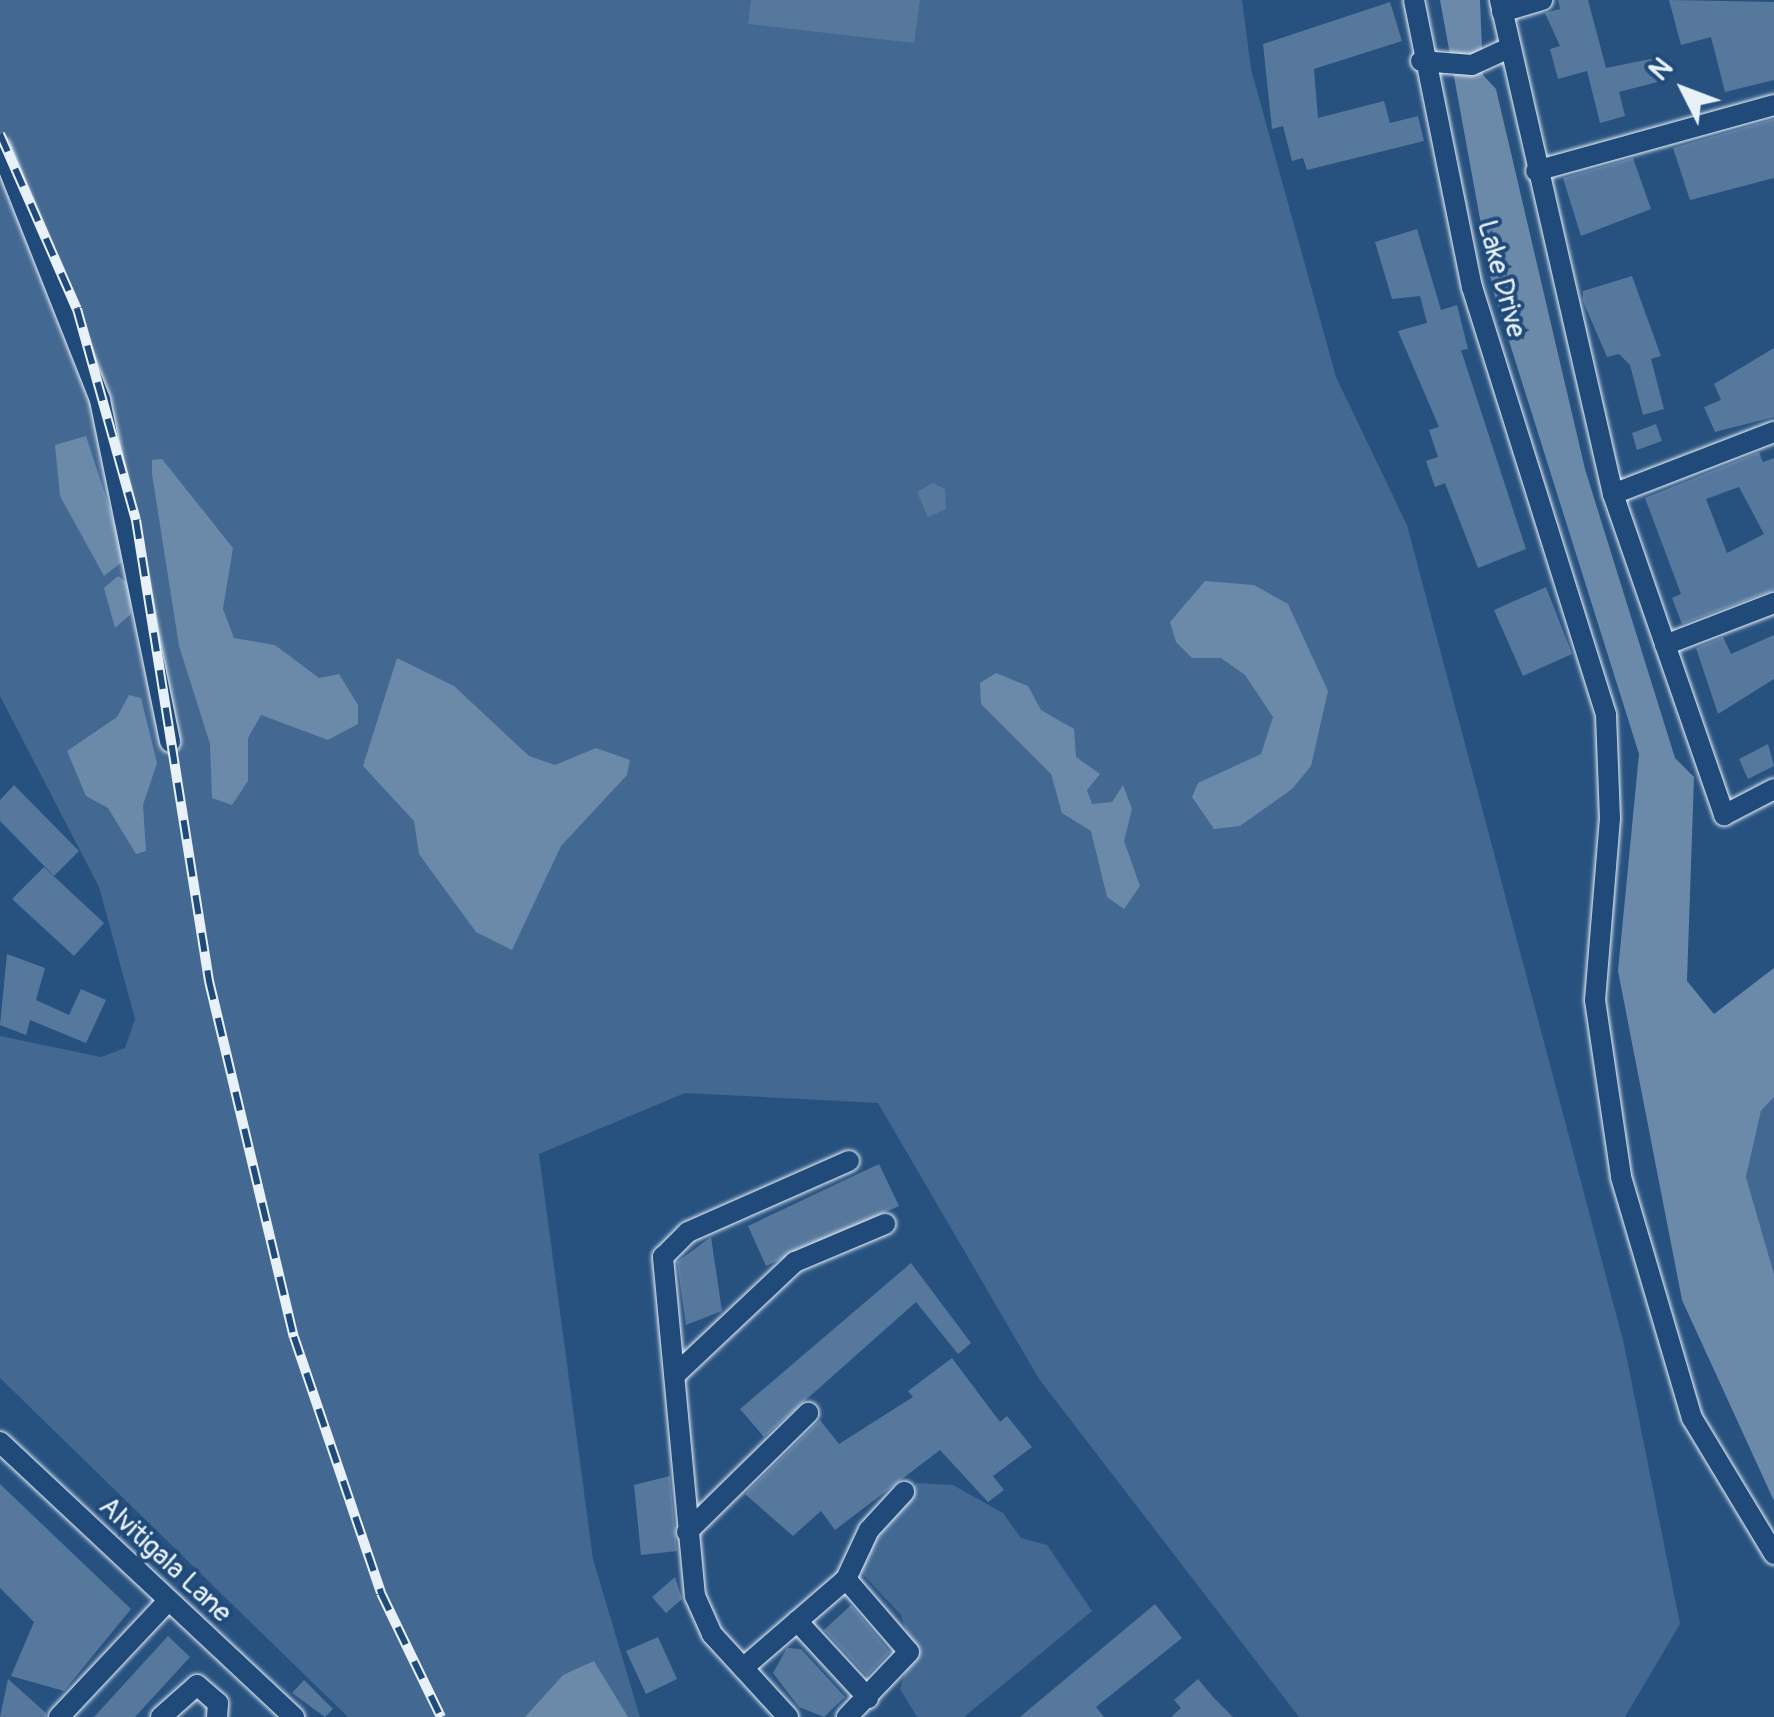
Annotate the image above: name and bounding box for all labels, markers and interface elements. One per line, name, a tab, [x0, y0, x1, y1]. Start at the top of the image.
north arrow	[1634, 40, 1734, 140]
text: N	[1642, 51, 1681, 88]
street label: Lake Drive	[1469, 217, 1533, 341]
street label: Alvitigala Lane	[92, 1490, 238, 1630]

